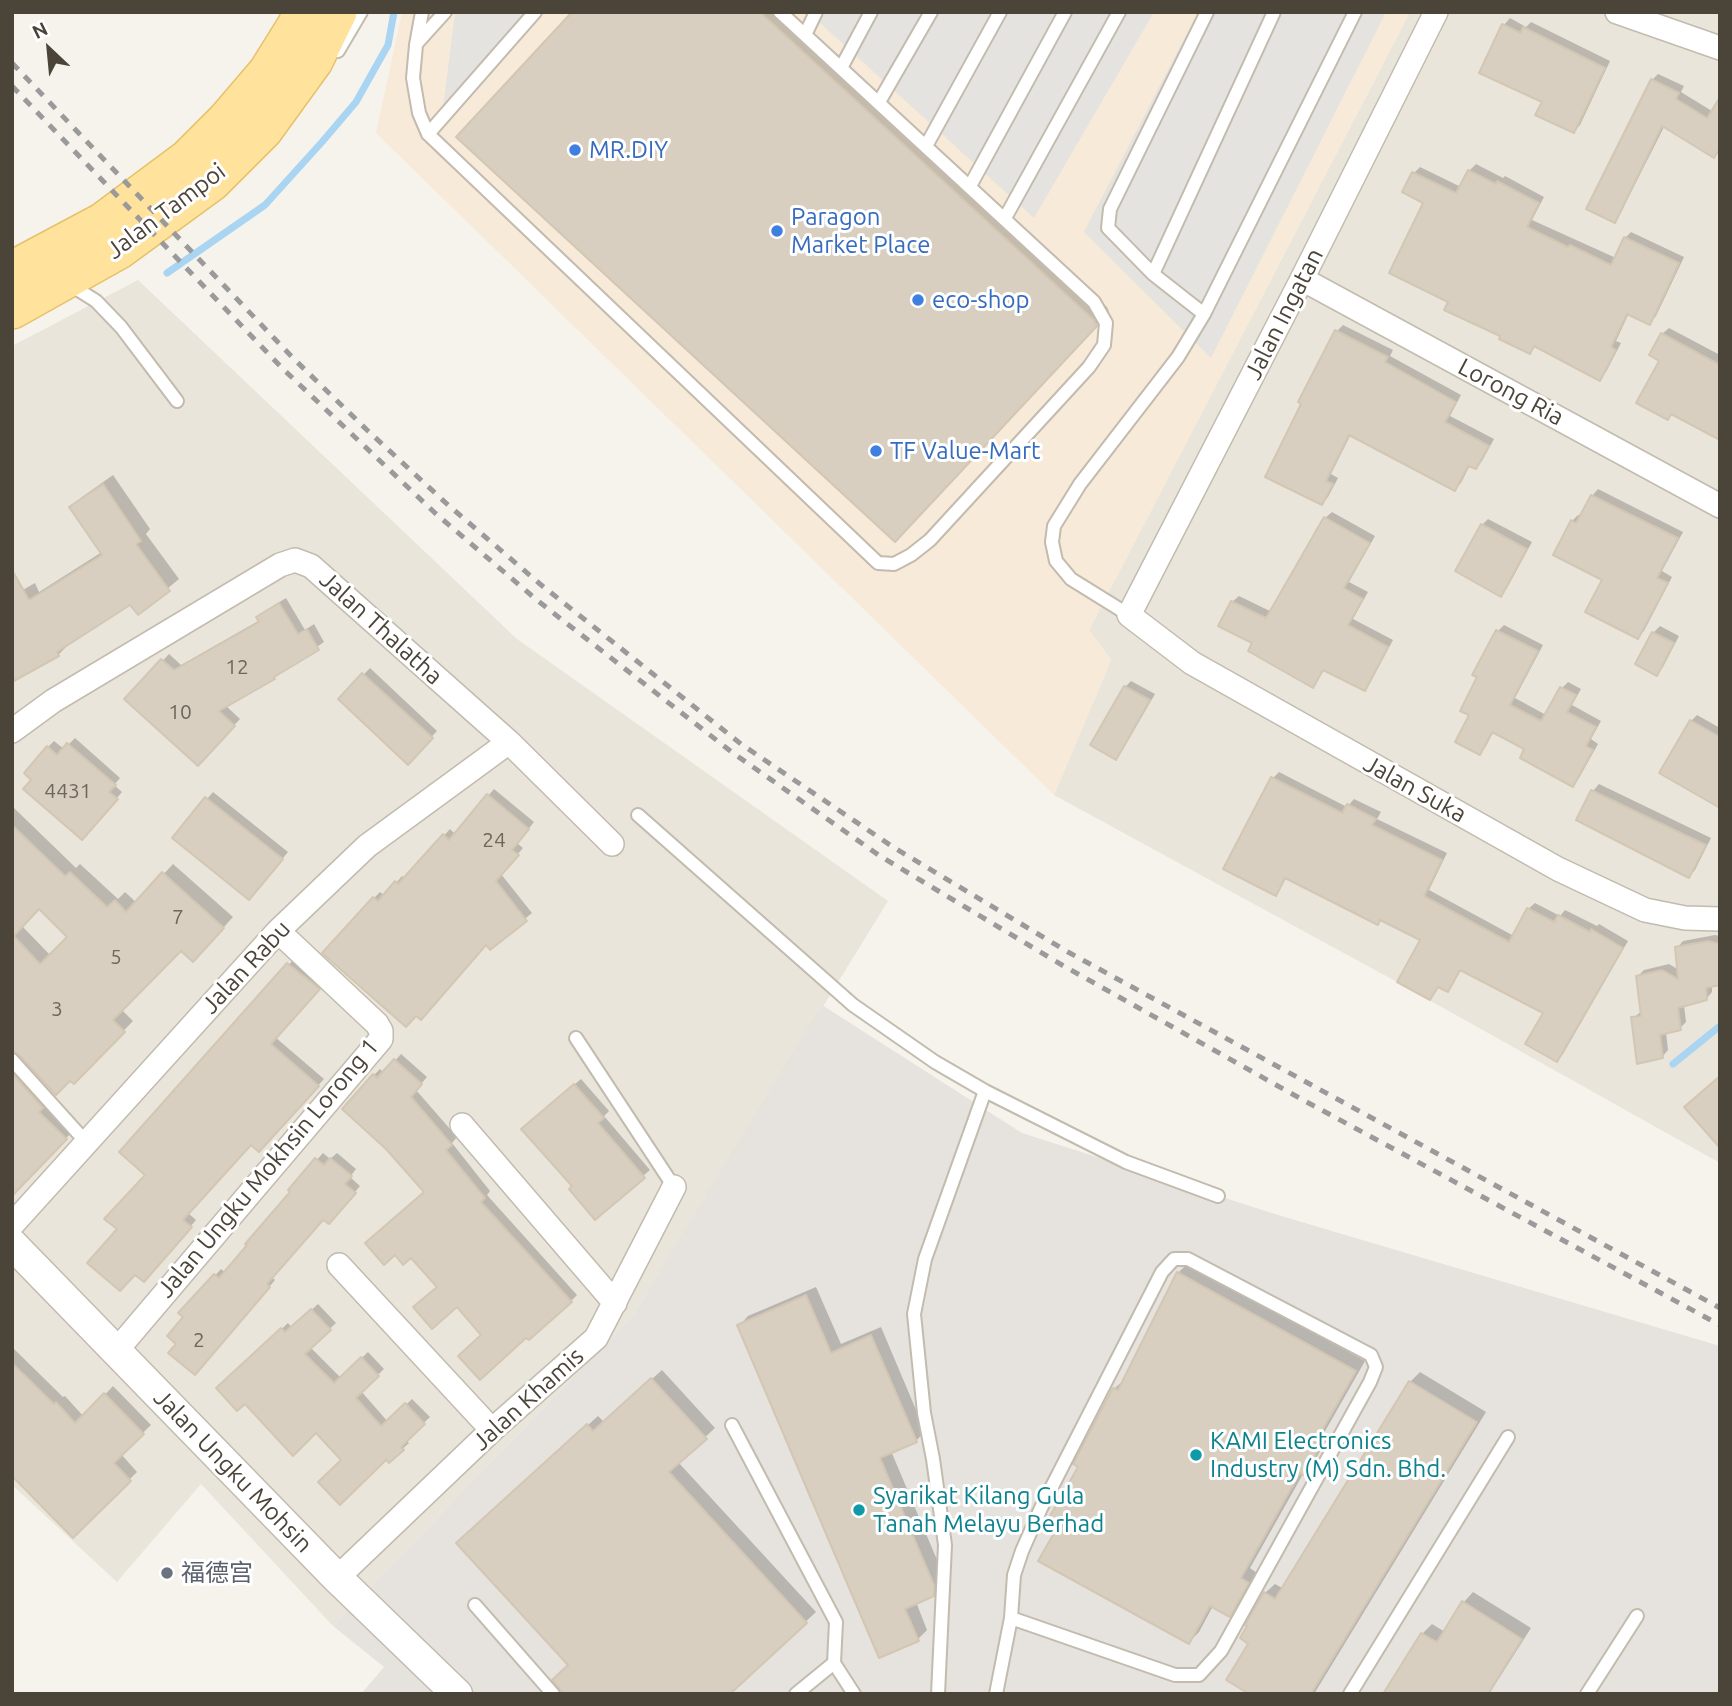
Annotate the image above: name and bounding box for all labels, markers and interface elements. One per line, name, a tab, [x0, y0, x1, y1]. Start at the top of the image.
north arrow	[14, 14, 84, 84]
text: N	[29, 17, 51, 43]
place label: MR.DIY	[589, 136, 668, 164]
marker: MR.DIY	[567, 142, 583, 158]
street label: Jalan Tampoi	[101, 157, 231, 265]
place label: Paragon Market Place	[791, 203, 931, 259]
marker: Paragon Market Place	[769, 223, 785, 239]
street label: Jalan Ingatan	[1239, 244, 1329, 384]
place label: eco-shop	[932, 286, 1030, 314]
marker: eco-shop	[910, 292, 926, 308]
street label: Lorong Ria	[1453, 352, 1569, 432]
place label: TF Value-Mart	[890, 437, 1041, 465]
marker: TF Value-Mart	[868, 443, 884, 459]
street label: Jalan Thalatha	[314, 565, 448, 691]
house number: 12	[225, 654, 249, 680]
house number: 10	[168, 699, 192, 725]
street label: Jalan Suka	[1359, 749, 1471, 829]
house number: 4431	[44, 778, 92, 804]
house number: 24	[482, 827, 506, 853]
house number: 7	[172, 904, 184, 930]
street label: Jalan Rabu	[196, 914, 296, 1020]
house number: 5	[110, 944, 122, 970]
house number: 3	[51, 996, 63, 1022]
street label: Jalan Ungku Mokhsin Lorong 1	[151, 1033, 385, 1303]
house number: 2	[193, 1327, 205, 1353]
street label: Jalan Khamis	[466, 1342, 590, 1456]
street label: Jalan Ungku Mohsin	[148, 1383, 318, 1559]
place label: KAMI Electronics Industry (M) Sdn. Bhd.	[1210, 1427, 1446, 1483]
marker: KAMI Electronics Industry (M) Sdn. Bhd.	[1188, 1447, 1204, 1463]
place label: Syarikat Kilang Gula Tanah Melayu Berhad	[873, 1482, 1104, 1538]
marker: Syarikat Kilang Gula Tanah Melayu Berhad	[851, 1502, 867, 1518]
place label: 福德宫	[181, 1559, 253, 1587]
marker: 福德宫	[159, 1565, 175, 1581]

